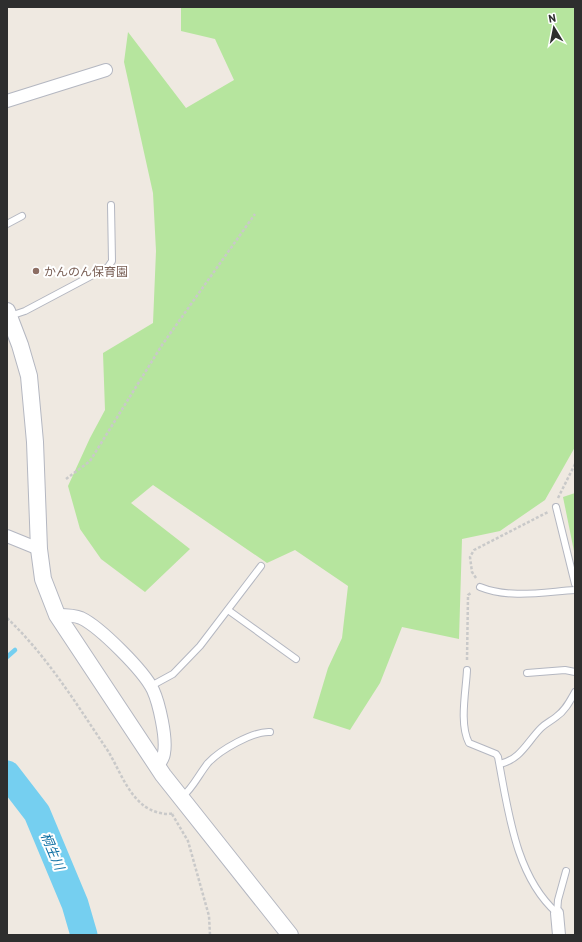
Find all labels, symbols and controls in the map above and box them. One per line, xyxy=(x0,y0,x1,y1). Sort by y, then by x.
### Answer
north arrow xyxy=(534,8,574,48)
text: N xyxy=(547,11,557,25)
place label: かんのん保育園 xyxy=(44,264,128,278)
marker: かんのん保育園 xyxy=(31,266,41,276)
water label: 桐生川 xyxy=(38,830,69,874)

